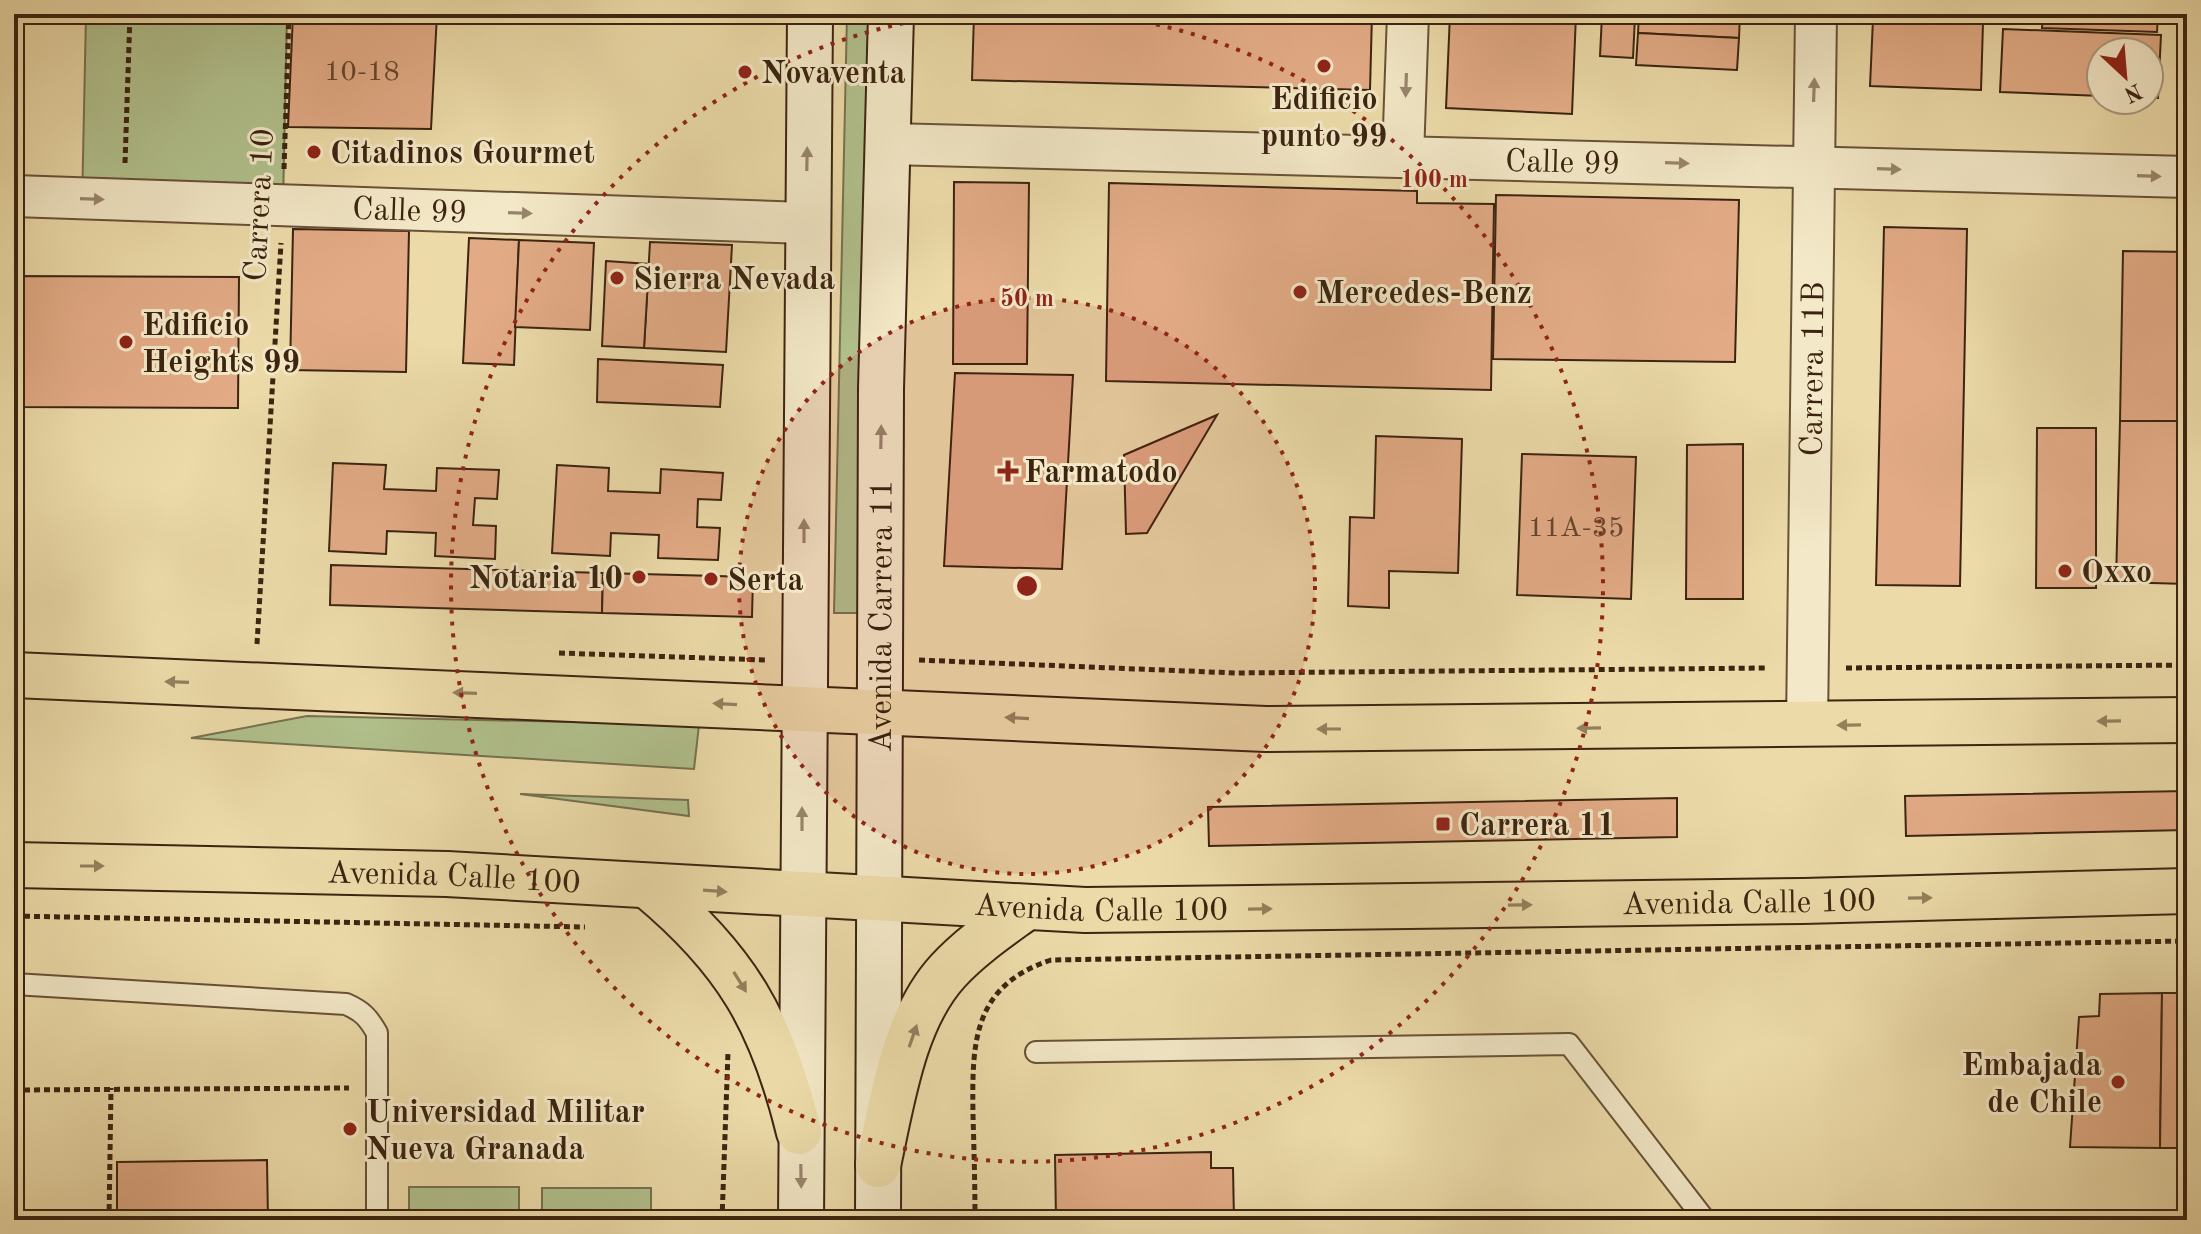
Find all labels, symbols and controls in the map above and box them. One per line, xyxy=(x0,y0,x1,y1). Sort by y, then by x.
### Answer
north arrow xyxy=(2085,36,2165,116)
marker: Edificio punto 99 xyxy=(1315,57,1333,75)
house number: 10-18 xyxy=(324,59,400,87)
place label: Novaventa xyxy=(761,59,906,91)
marker: Novaventa xyxy=(736,63,754,81)
one-way arrow xyxy=(1399,73,1412,98)
one-way arrow xyxy=(1807,77,1820,102)
text: N xyxy=(2120,79,2145,106)
place label: Edificio punto 99 xyxy=(1261,85,1387,154)
street label: Carrera 10 xyxy=(241,128,281,282)
place label: Citadinos Gourmet xyxy=(330,139,595,171)
marker: Citadinos Gourmet xyxy=(305,143,323,161)
one-way arrow xyxy=(801,146,813,171)
street label: Calle 99 xyxy=(1505,147,1621,182)
one-way arrow xyxy=(1665,157,1690,170)
one-way arrow xyxy=(1877,163,1902,175)
text: 100 m xyxy=(1400,169,1468,193)
one-way arrow xyxy=(2137,170,2162,183)
one-way arrow xyxy=(80,193,105,206)
street label: Calle 99 xyxy=(351,195,468,230)
one-way arrow xyxy=(508,207,533,220)
place label: Sierra Nevada xyxy=(633,265,835,297)
marker: Sierra Nevada xyxy=(608,269,626,287)
place label: Mercedes-Benz xyxy=(1316,279,1532,311)
street label: Carrera 11B xyxy=(1797,281,1832,457)
marker: Mercedes-Benz xyxy=(1291,283,1309,301)
text: 50 m xyxy=(1000,287,1054,312)
place label: Edificio Heights 99 xyxy=(142,311,300,380)
marker: Edificio Heights 99 xyxy=(117,333,135,351)
one-way arrow xyxy=(875,424,887,449)
place label: Farmatodo xyxy=(1024,458,1178,490)
marker: Farmatodo xyxy=(999,462,1017,480)
street label: Avenida Carrera 11 xyxy=(867,479,900,753)
house number: 11A-35 xyxy=(1528,515,1624,543)
one-way arrow xyxy=(798,518,810,543)
place label: Oxxo xyxy=(2081,558,2152,590)
marker: Oxxo xyxy=(2056,562,2074,580)
place label: Notaria 10 xyxy=(469,564,623,596)
place label: Serta xyxy=(727,566,804,598)
marker: Notaria 10 xyxy=(630,568,648,586)
marker: Serta xyxy=(702,570,720,588)
centre of rings xyxy=(1013,572,1041,600)
one-way arrow xyxy=(164,675,189,688)
one-way arrow xyxy=(452,686,477,699)
one-way arrow xyxy=(712,697,737,710)
one-way arrow xyxy=(1004,711,1029,724)
one-way arrow xyxy=(2096,715,2121,727)
one-way arrow xyxy=(1836,719,1861,731)
one-way arrow xyxy=(1576,722,1601,734)
one-way arrow xyxy=(1316,723,1341,735)
one-way arrow xyxy=(796,806,808,831)
place label: Carrera 11 xyxy=(1459,811,1615,843)
marker: Carrera 11 xyxy=(1434,815,1452,833)
street label: Avenida Calle 100 xyxy=(327,859,581,901)
one-way arrow xyxy=(80,860,105,872)
one-way arrow xyxy=(703,885,728,898)
street label: Avenida Calle 100 xyxy=(1622,886,1876,922)
street label: Avenida Calle 100 xyxy=(973,891,1228,929)
one-way arrow xyxy=(1908,892,1933,904)
one-way arrow xyxy=(1508,899,1533,911)
one-way arrow xyxy=(1248,903,1273,915)
one-way arrow xyxy=(732,972,747,993)
one-way arrow xyxy=(907,1024,919,1048)
place label: Embajada de Chile xyxy=(1961,1051,2102,1120)
marker: Embajada de Chile xyxy=(2109,1073,2127,1091)
place label: Universidad Militar Nueva Granada xyxy=(366,1098,645,1167)
marker: Universidad Militar Nueva Granada xyxy=(341,1120,359,1138)
one-way arrow xyxy=(795,1164,808,1189)

